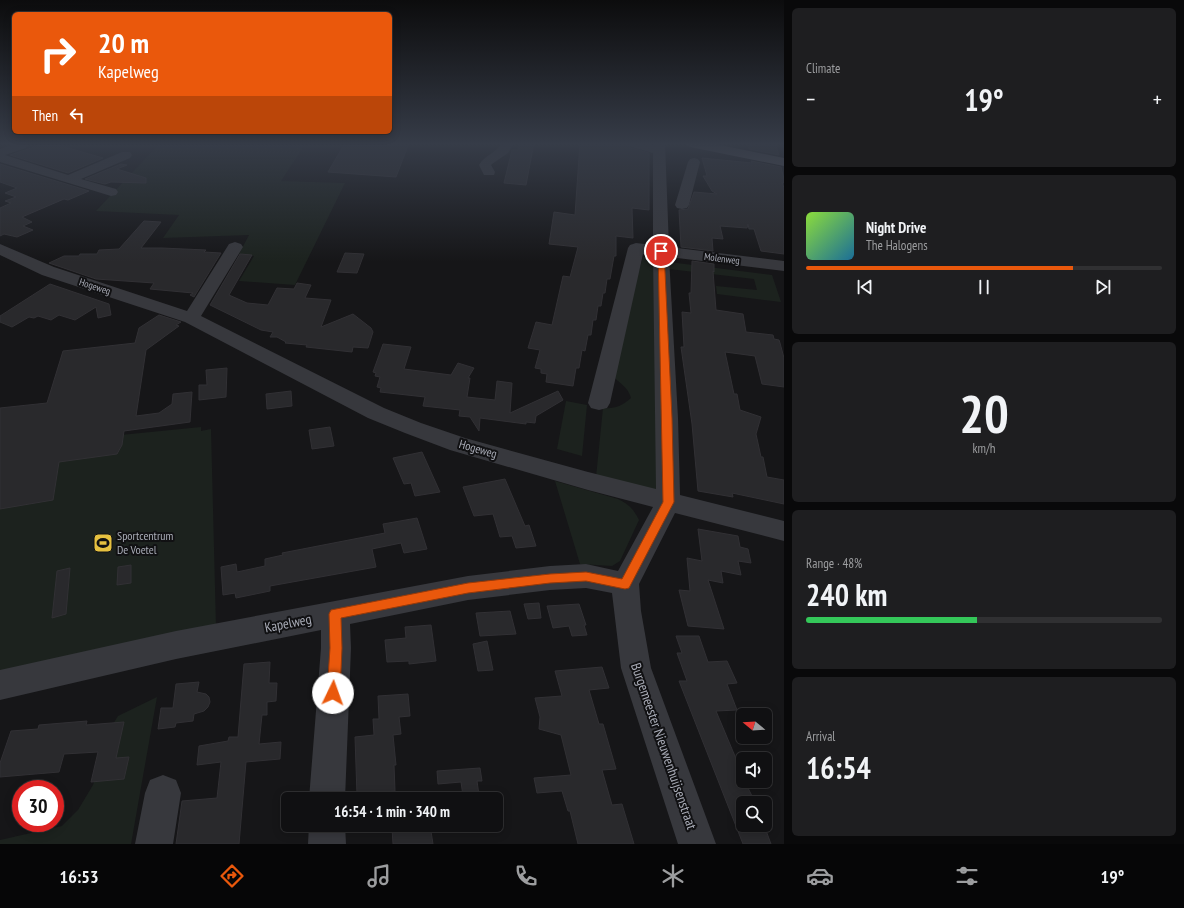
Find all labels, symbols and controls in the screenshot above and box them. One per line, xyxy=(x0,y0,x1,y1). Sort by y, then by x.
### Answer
text: 20 m xyxy=(98,24,149,61)
icon: right xyxy=(32,28,84,80)
text: Kapelweg xyxy=(98,60,159,83)
text: Climate xyxy=(806,60,840,77)
text: 19° xyxy=(964,80,1004,119)
text: − xyxy=(806,85,815,113)
text: + xyxy=(1153,85,1162,113)
icon: left xyxy=(66,104,88,126)
text: Then xyxy=(32,106,58,125)
text: Night Drive xyxy=(866,218,926,237)
pin xyxy=(644,234,678,268)
text: The Halogens xyxy=(866,237,928,254)
icon: arrive xyxy=(650,240,672,262)
street label: Molenweg xyxy=(703,250,740,267)
street label: Hogeweg xyxy=(78,275,112,298)
icon: previous xyxy=(854,276,876,298)
icon: pause xyxy=(973,276,995,298)
icon: next xyxy=(1092,276,1114,298)
text: 20 xyxy=(959,380,1009,447)
street label: Hogeweg xyxy=(457,436,499,461)
text: km/h xyxy=(972,440,996,457)
place label: Sportcentrum De Voetel xyxy=(117,528,173,557)
sports icon: Sportcentrum De Voetel xyxy=(92,532,114,554)
text: Range · 48% xyxy=(806,555,862,572)
text: 240 km xyxy=(806,575,887,614)
street label: Kapelweg xyxy=(263,610,313,636)
street label: Burgemeester Nieuwenhuijsenstraat xyxy=(627,660,701,832)
position arrow xyxy=(312,672,354,714)
north arrow xyxy=(736,708,772,744)
map controls xyxy=(736,708,772,832)
text: Arrival xyxy=(806,728,835,745)
text: 16:54 xyxy=(806,748,871,787)
button: sound xyxy=(736,752,772,788)
speed limit sign: 30 xyxy=(12,780,64,832)
button: search xyxy=(736,796,772,832)
text: 16:54 · 1 min · 340 m xyxy=(334,802,450,821)
icon: directions xyxy=(218,862,246,890)
icon: music xyxy=(365,862,393,890)
icon: phone xyxy=(512,862,540,890)
icon: climate xyxy=(659,862,687,890)
icon: car xyxy=(806,862,834,890)
icon: filters xyxy=(953,862,981,890)
text: 16:53 xyxy=(60,865,99,888)
text: 19° xyxy=(1101,865,1124,888)

